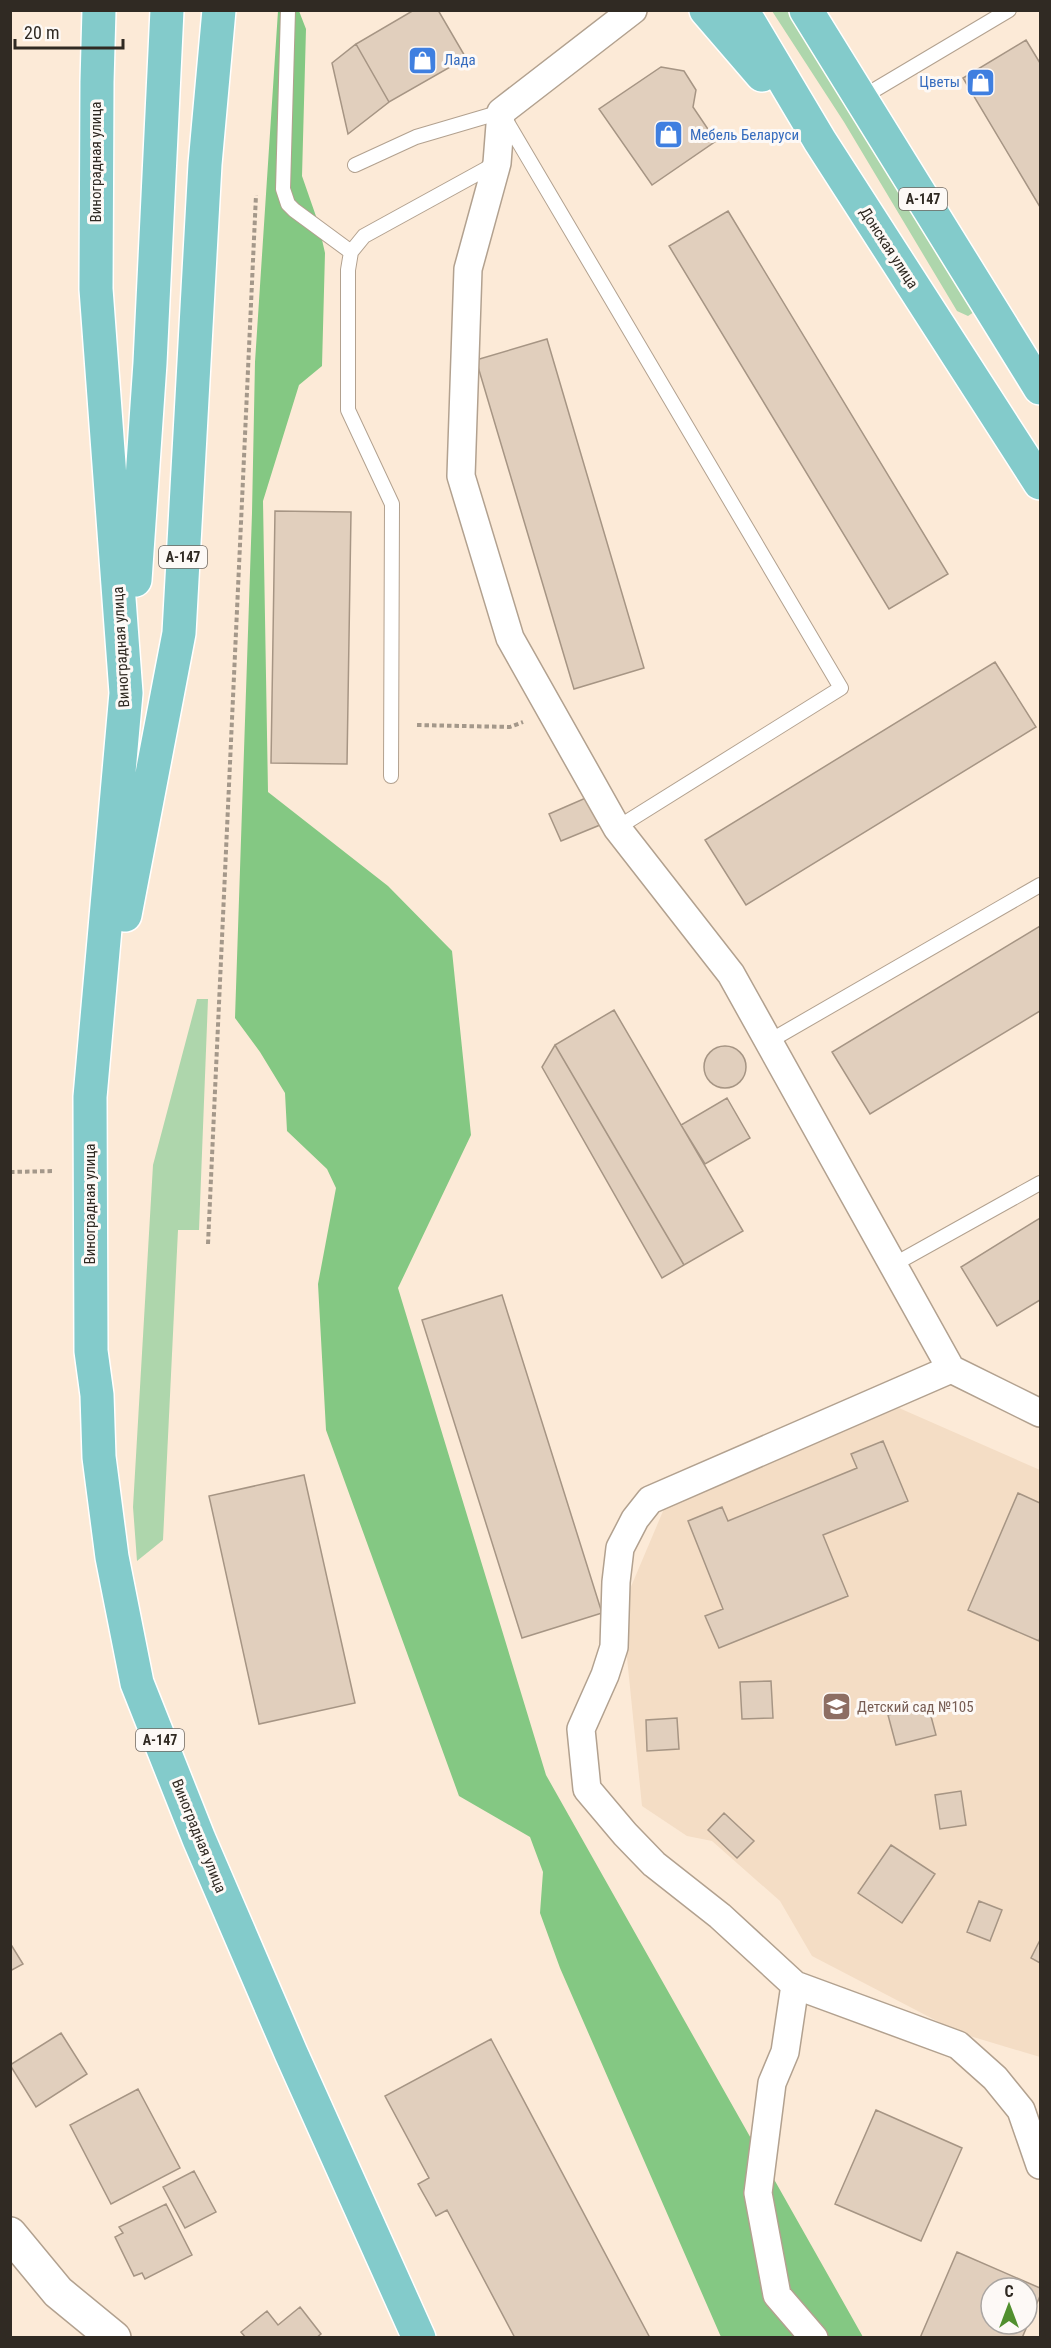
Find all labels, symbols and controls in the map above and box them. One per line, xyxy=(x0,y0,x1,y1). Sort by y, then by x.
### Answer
scale bar xyxy=(15,12,123,50)
text: 20 m xyxy=(24,22,59,43)
shop icon: Лада xyxy=(407,44,439,76)
place label: Лада xyxy=(444,51,476,69)
shop icon: Цветы xyxy=(965,66,997,98)
place label: Цветы xyxy=(919,73,960,91)
street label: Виноградная улица xyxy=(87,102,105,222)
shop icon: Мебель Беларуси xyxy=(653,119,685,151)
place label: Мебель Беларуси xyxy=(690,126,799,144)
road number: А-147 xyxy=(899,188,947,210)
street label: Донская улица xyxy=(856,204,922,292)
road number: А-147 xyxy=(159,546,207,568)
street label: Виноградная улица xyxy=(109,586,133,708)
street label: Виноградная улица xyxy=(81,1144,99,1264)
school or university icon: Детский сад №105 xyxy=(820,1691,852,1723)
place label: Детский сад №105 xyxy=(857,1698,974,1716)
road number: А-147 xyxy=(136,1729,184,1751)
street label: Виноградная улица xyxy=(168,1777,230,1895)
north arrow xyxy=(979,2276,1039,2336)
text: С xyxy=(1004,2282,1014,2301)

